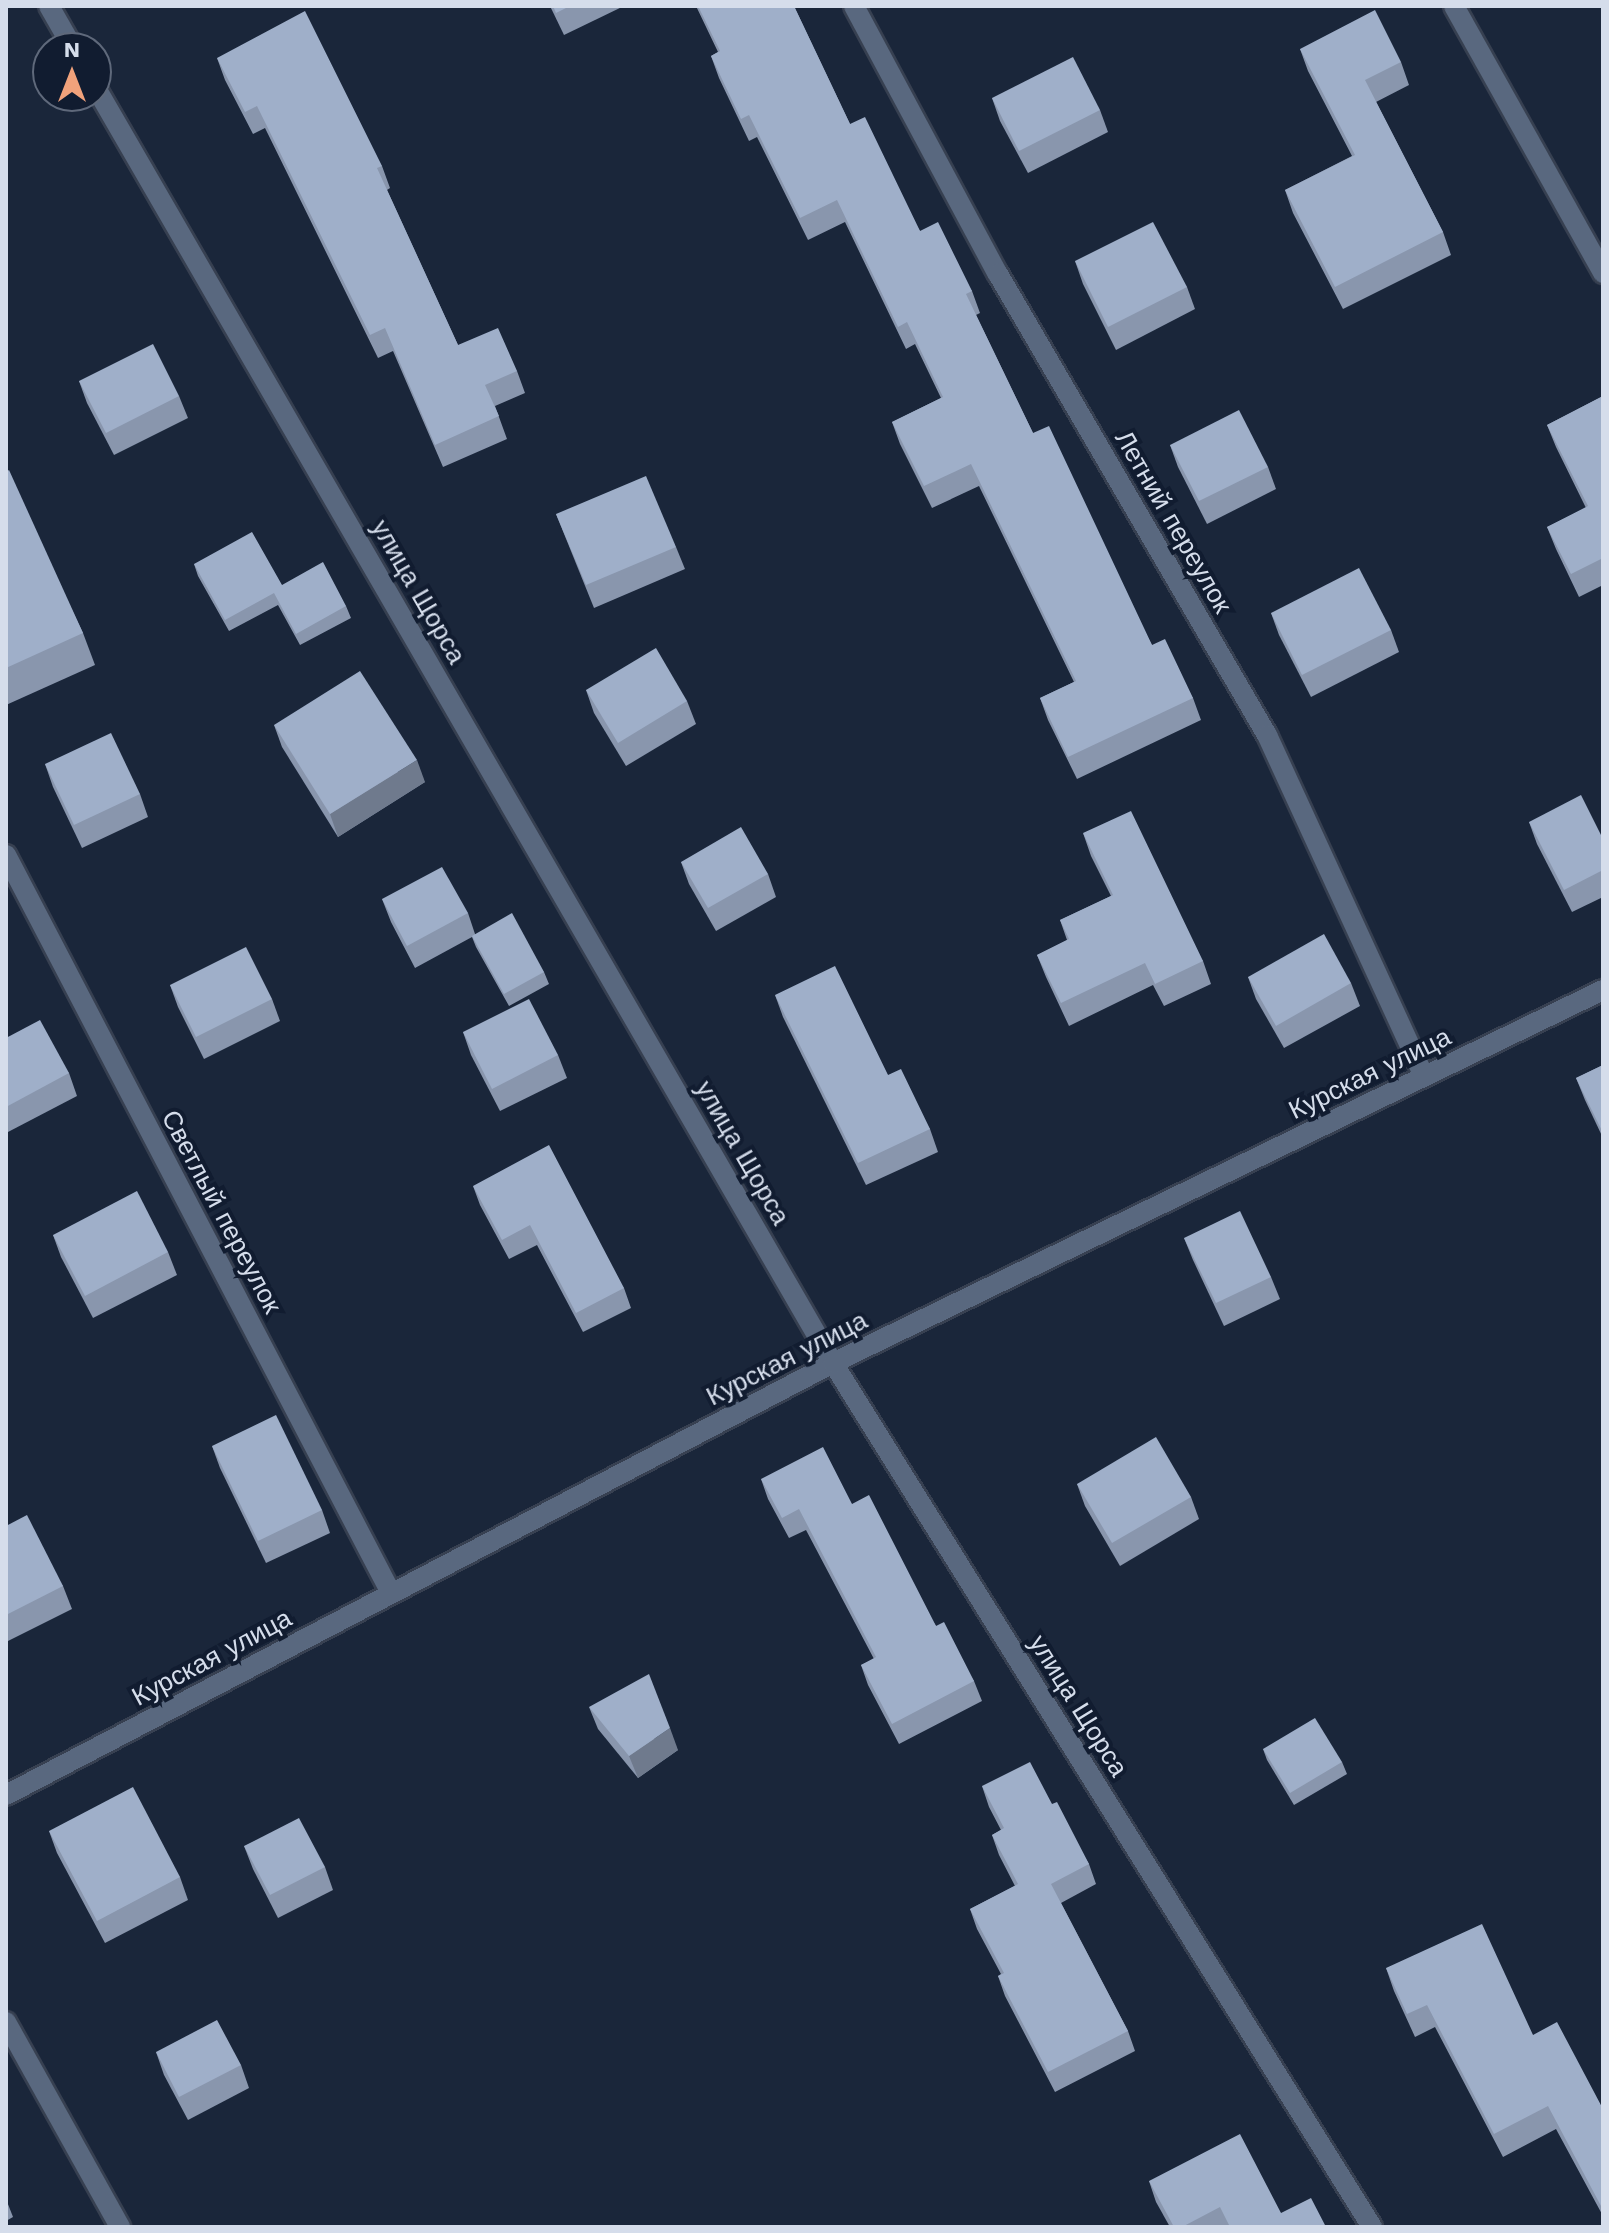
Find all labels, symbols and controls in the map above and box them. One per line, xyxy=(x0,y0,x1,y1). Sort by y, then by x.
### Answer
north arrow xyxy=(32,32,112,112)
text: N xyxy=(64,37,80,62)
street label: Летний переулок xyxy=(1108,425,1238,619)
street label: улица Щорса xyxy=(364,514,472,670)
street label: Курская улица xyxy=(1284,1021,1456,1127)
street label: улица Щорса xyxy=(688,1075,796,1231)
street label: Светлый переулок xyxy=(154,1105,288,1319)
street label: Курская улица xyxy=(701,1305,873,1413)
street label: Курская улица xyxy=(127,1603,297,1713)
street label: улица Щорса xyxy=(1022,1629,1134,1783)

